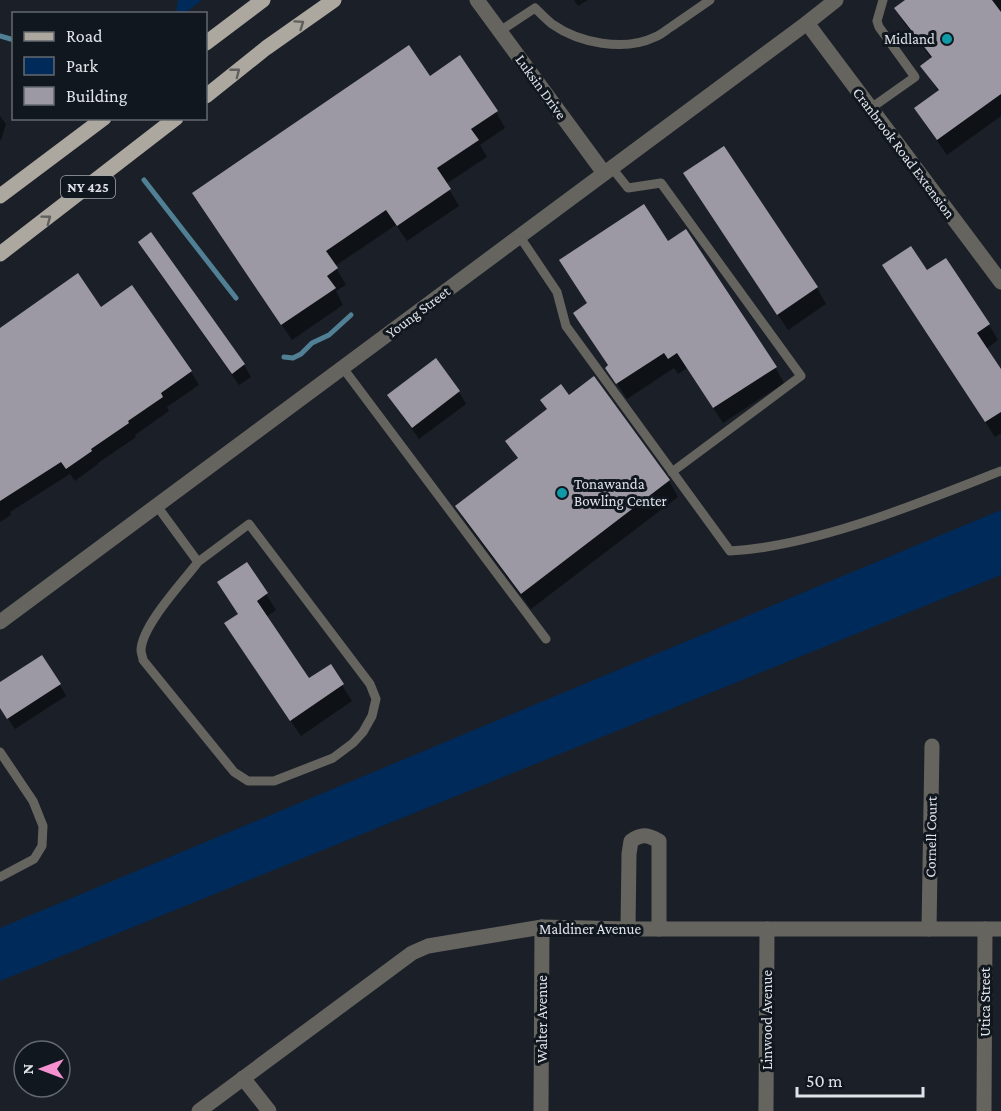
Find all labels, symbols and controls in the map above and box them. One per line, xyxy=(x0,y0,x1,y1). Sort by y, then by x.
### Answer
legend xyxy=(12,12,207,120)
one-way arrow xyxy=(294,20,305,31)
text: Road xyxy=(66,26,103,46)
place label: Midland xyxy=(884,31,935,47)
marker: Midland xyxy=(940,32,954,46)
street label: Luksin Drive xyxy=(512,52,570,123)
text: Park xyxy=(66,56,98,76)
one-way arrow xyxy=(229,68,240,79)
street label: Cranbrook Road Extension xyxy=(850,85,958,221)
text: Building xyxy=(66,86,128,106)
road number: NY 425 xyxy=(61,176,115,198)
one-way arrow xyxy=(40,215,51,226)
street label: Young Street xyxy=(383,282,454,342)
place label: Tonawanda Bowling Center xyxy=(574,476,668,510)
marker: Tonawanda Bowling Center xyxy=(555,486,569,500)
street label: Cornell Court xyxy=(922,795,940,878)
street label: Maldiner Avenue xyxy=(539,921,641,937)
street label: Utica Street xyxy=(977,966,993,1037)
street label: Linwood Avenue xyxy=(759,970,775,1070)
street label: Walter Avenue xyxy=(534,975,550,1063)
north arrow xyxy=(12,1039,72,1099)
scale bar xyxy=(797,1060,923,1098)
text: N xyxy=(19,1063,36,1074)
text: 50 m xyxy=(806,1071,843,1091)

